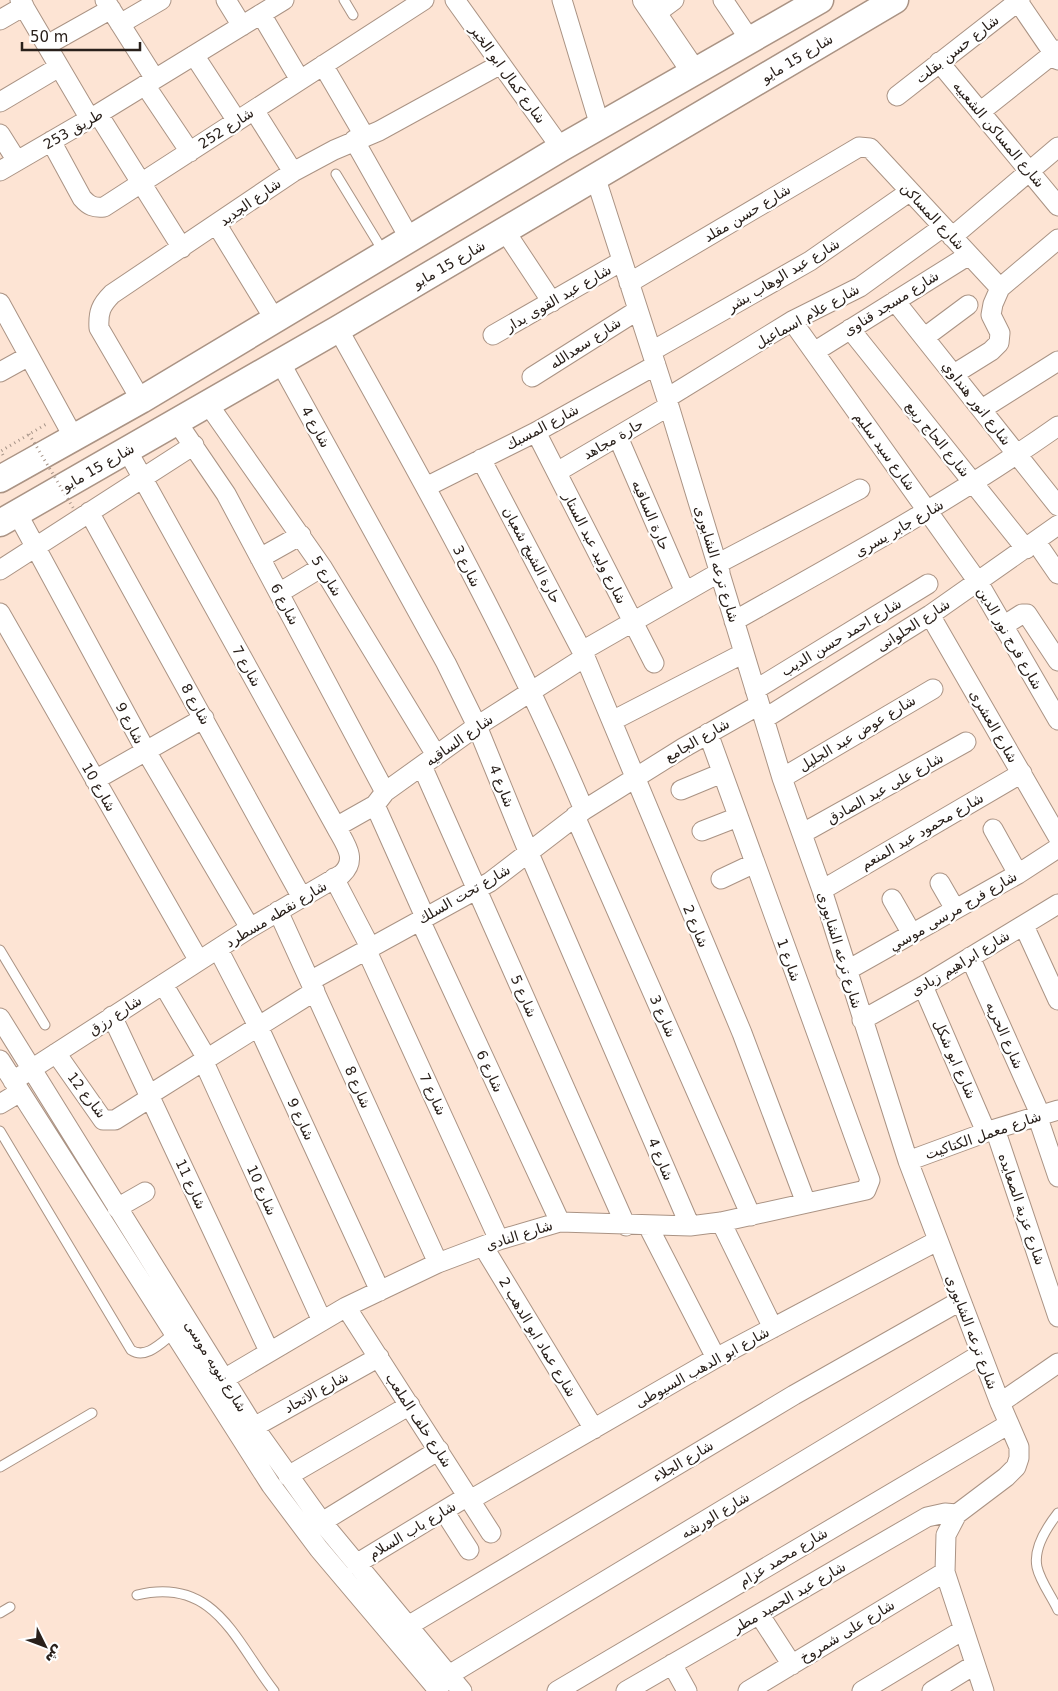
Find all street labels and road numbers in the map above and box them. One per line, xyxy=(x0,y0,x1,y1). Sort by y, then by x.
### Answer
street label: شارع حسن بقلت xyxy=(912,12,1002,87)
street label: شارع كمال ابو الخير xyxy=(466,21,549,127)
street label: شارع 15 مايو xyxy=(757,30,836,87)
street label: شارع المساكن الشعبيه xyxy=(949,78,1048,191)
street label: شارع 252 xyxy=(196,104,257,153)
street label: طريق 253 xyxy=(41,106,106,153)
street label: شارع الجديد xyxy=(216,175,284,230)
street label: شارع المساكن xyxy=(897,179,968,254)
street label: شارع حسن مقلد xyxy=(701,181,794,246)
street label: شارع عبد الوهاب بشر xyxy=(723,235,843,316)
street label: شارع 15 مايو xyxy=(409,237,488,292)
street label: شارع عبد القوى بدار xyxy=(501,261,614,336)
street label: شارع مسجد قناوى xyxy=(840,267,942,340)
street label: شارع علام اسماعيل xyxy=(752,281,862,352)
street label: شارع سعدالله xyxy=(546,314,624,373)
street label: شارع انور هنداوي xyxy=(938,358,1015,449)
street label: شارع الحاج ربيع xyxy=(902,398,973,481)
street label: شارع المسبك xyxy=(503,401,582,454)
street label: شارع 4 xyxy=(297,404,334,451)
street label: شارع سيد سليم xyxy=(850,409,919,494)
street label: حارة مجاهد xyxy=(580,415,647,464)
street label: شارع 15 مايو xyxy=(58,440,137,495)
street label: حارة الساقيه xyxy=(628,477,673,553)
street label: شارع وليد عبد الستار xyxy=(559,489,630,607)
street label: شارع جابر يسرى xyxy=(852,496,947,561)
street label: حارة الشيخ شعبان xyxy=(499,504,564,606)
street label: شارع ترعه الشابورى xyxy=(691,504,742,625)
street label: شارع 3 xyxy=(449,543,484,590)
street label: شارع 5 xyxy=(308,553,346,600)
street label: شارع 6 xyxy=(267,581,303,628)
street label: شارع فرج نور الدين xyxy=(973,584,1046,693)
street label: شارع احمد حسن الديب xyxy=(778,595,905,680)
street label: شارع الحلوانى xyxy=(873,595,953,655)
street label: شارع 7 xyxy=(228,643,265,690)
street label: شارع 8 xyxy=(177,681,214,728)
street label: شارع العشرى xyxy=(966,687,1021,766)
street label: شارع عوض عبد الجليل xyxy=(796,692,919,775)
street label: شارع 9 xyxy=(112,700,148,747)
street label: شارع الساقيه xyxy=(422,711,496,770)
street label: شارع الجامع xyxy=(662,715,733,766)
street label: شارع على عبد الصادق xyxy=(824,749,947,828)
street label: شارع 10 xyxy=(78,760,119,815)
street label: شارع 4 xyxy=(485,762,518,810)
street label: شارع محمود عبد المنعم xyxy=(858,789,987,874)
street label: شارع تحت السلك xyxy=(415,861,513,928)
street label: شارع فرج مرسى موسي xyxy=(886,868,1020,955)
street label: شارع نقطه مسطرد xyxy=(222,877,330,951)
street label: شارع ترعه الشابورى xyxy=(814,890,865,1011)
street label: شارع 2 xyxy=(679,902,712,950)
street label: شارع ابراهيم زبادى xyxy=(908,927,1013,1000)
street label: شارع 1 xyxy=(773,936,804,984)
street label: شارع 5 xyxy=(507,972,540,1020)
street label: شارع رزق xyxy=(86,992,145,1039)
street label: شارع 3 xyxy=(646,992,679,1040)
street label: شارع الحريه xyxy=(982,999,1027,1071)
street label: شارع ابو شكل xyxy=(929,1017,980,1102)
street label: شارع 6 xyxy=(472,1047,507,1095)
street label: شارع 8 xyxy=(341,1063,374,1111)
street label: شارع 12 xyxy=(63,1069,110,1122)
street label: شارع 7 xyxy=(415,1070,450,1118)
street label: شارع 9 xyxy=(283,1095,318,1143)
street label: شارع معمل الكتاكيت xyxy=(923,1108,1044,1163)
street label: شارع 4 xyxy=(644,1135,677,1183)
street label: شارع عزبة الصعايده xyxy=(994,1151,1049,1267)
street label: شارع 11 xyxy=(172,1156,210,1212)
street label: شارع 10 xyxy=(243,1162,280,1218)
street label: شارع النادى xyxy=(484,1217,555,1254)
street label: شارع ترعه الشابورى xyxy=(942,1273,1001,1392)
street label: شارع عماد ابو الدهب 2 xyxy=(495,1274,580,1400)
street label: شارع نبويه موسى xyxy=(181,1317,251,1415)
street label: شارع ابو الدهب السيوطى xyxy=(632,1323,772,1411)
street label: شارع الاتحاد xyxy=(281,1368,351,1417)
street label: شارع خلف الملعب xyxy=(382,1370,455,1471)
street label: شارع الجلاء xyxy=(650,1437,717,1486)
street label: شارع الورشه xyxy=(678,1488,753,1543)
street label: شارع باب السلام xyxy=(365,1498,459,1563)
street label: شارع محمد عزام xyxy=(736,1524,831,1591)
street label: شارع عبد الحميد مطر xyxy=(729,1558,849,1637)
street label: شارع على شمروخ xyxy=(797,1596,898,1667)

